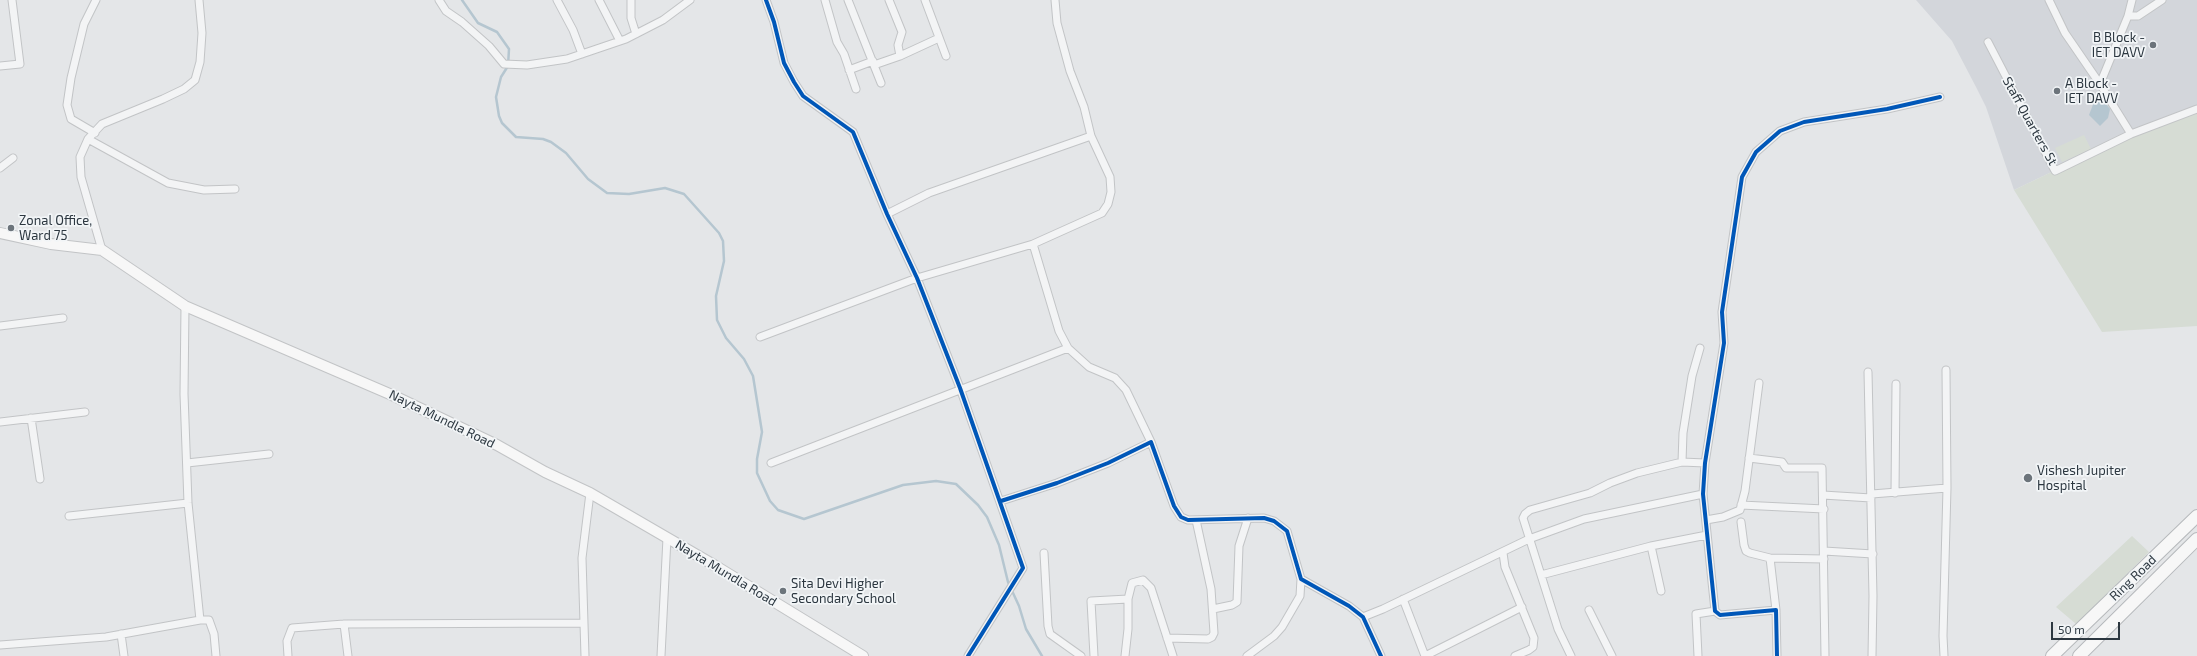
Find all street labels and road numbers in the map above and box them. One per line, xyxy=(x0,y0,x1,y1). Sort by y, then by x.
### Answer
street label: Staff Quarters St xyxy=(1999,74,2061,168)
street label: Nayta Mundla Road xyxy=(387,387,497,451)
street label: Nayta Mundla Road xyxy=(672,536,780,610)
street label: Ring Road xyxy=(2106,552,2160,604)

